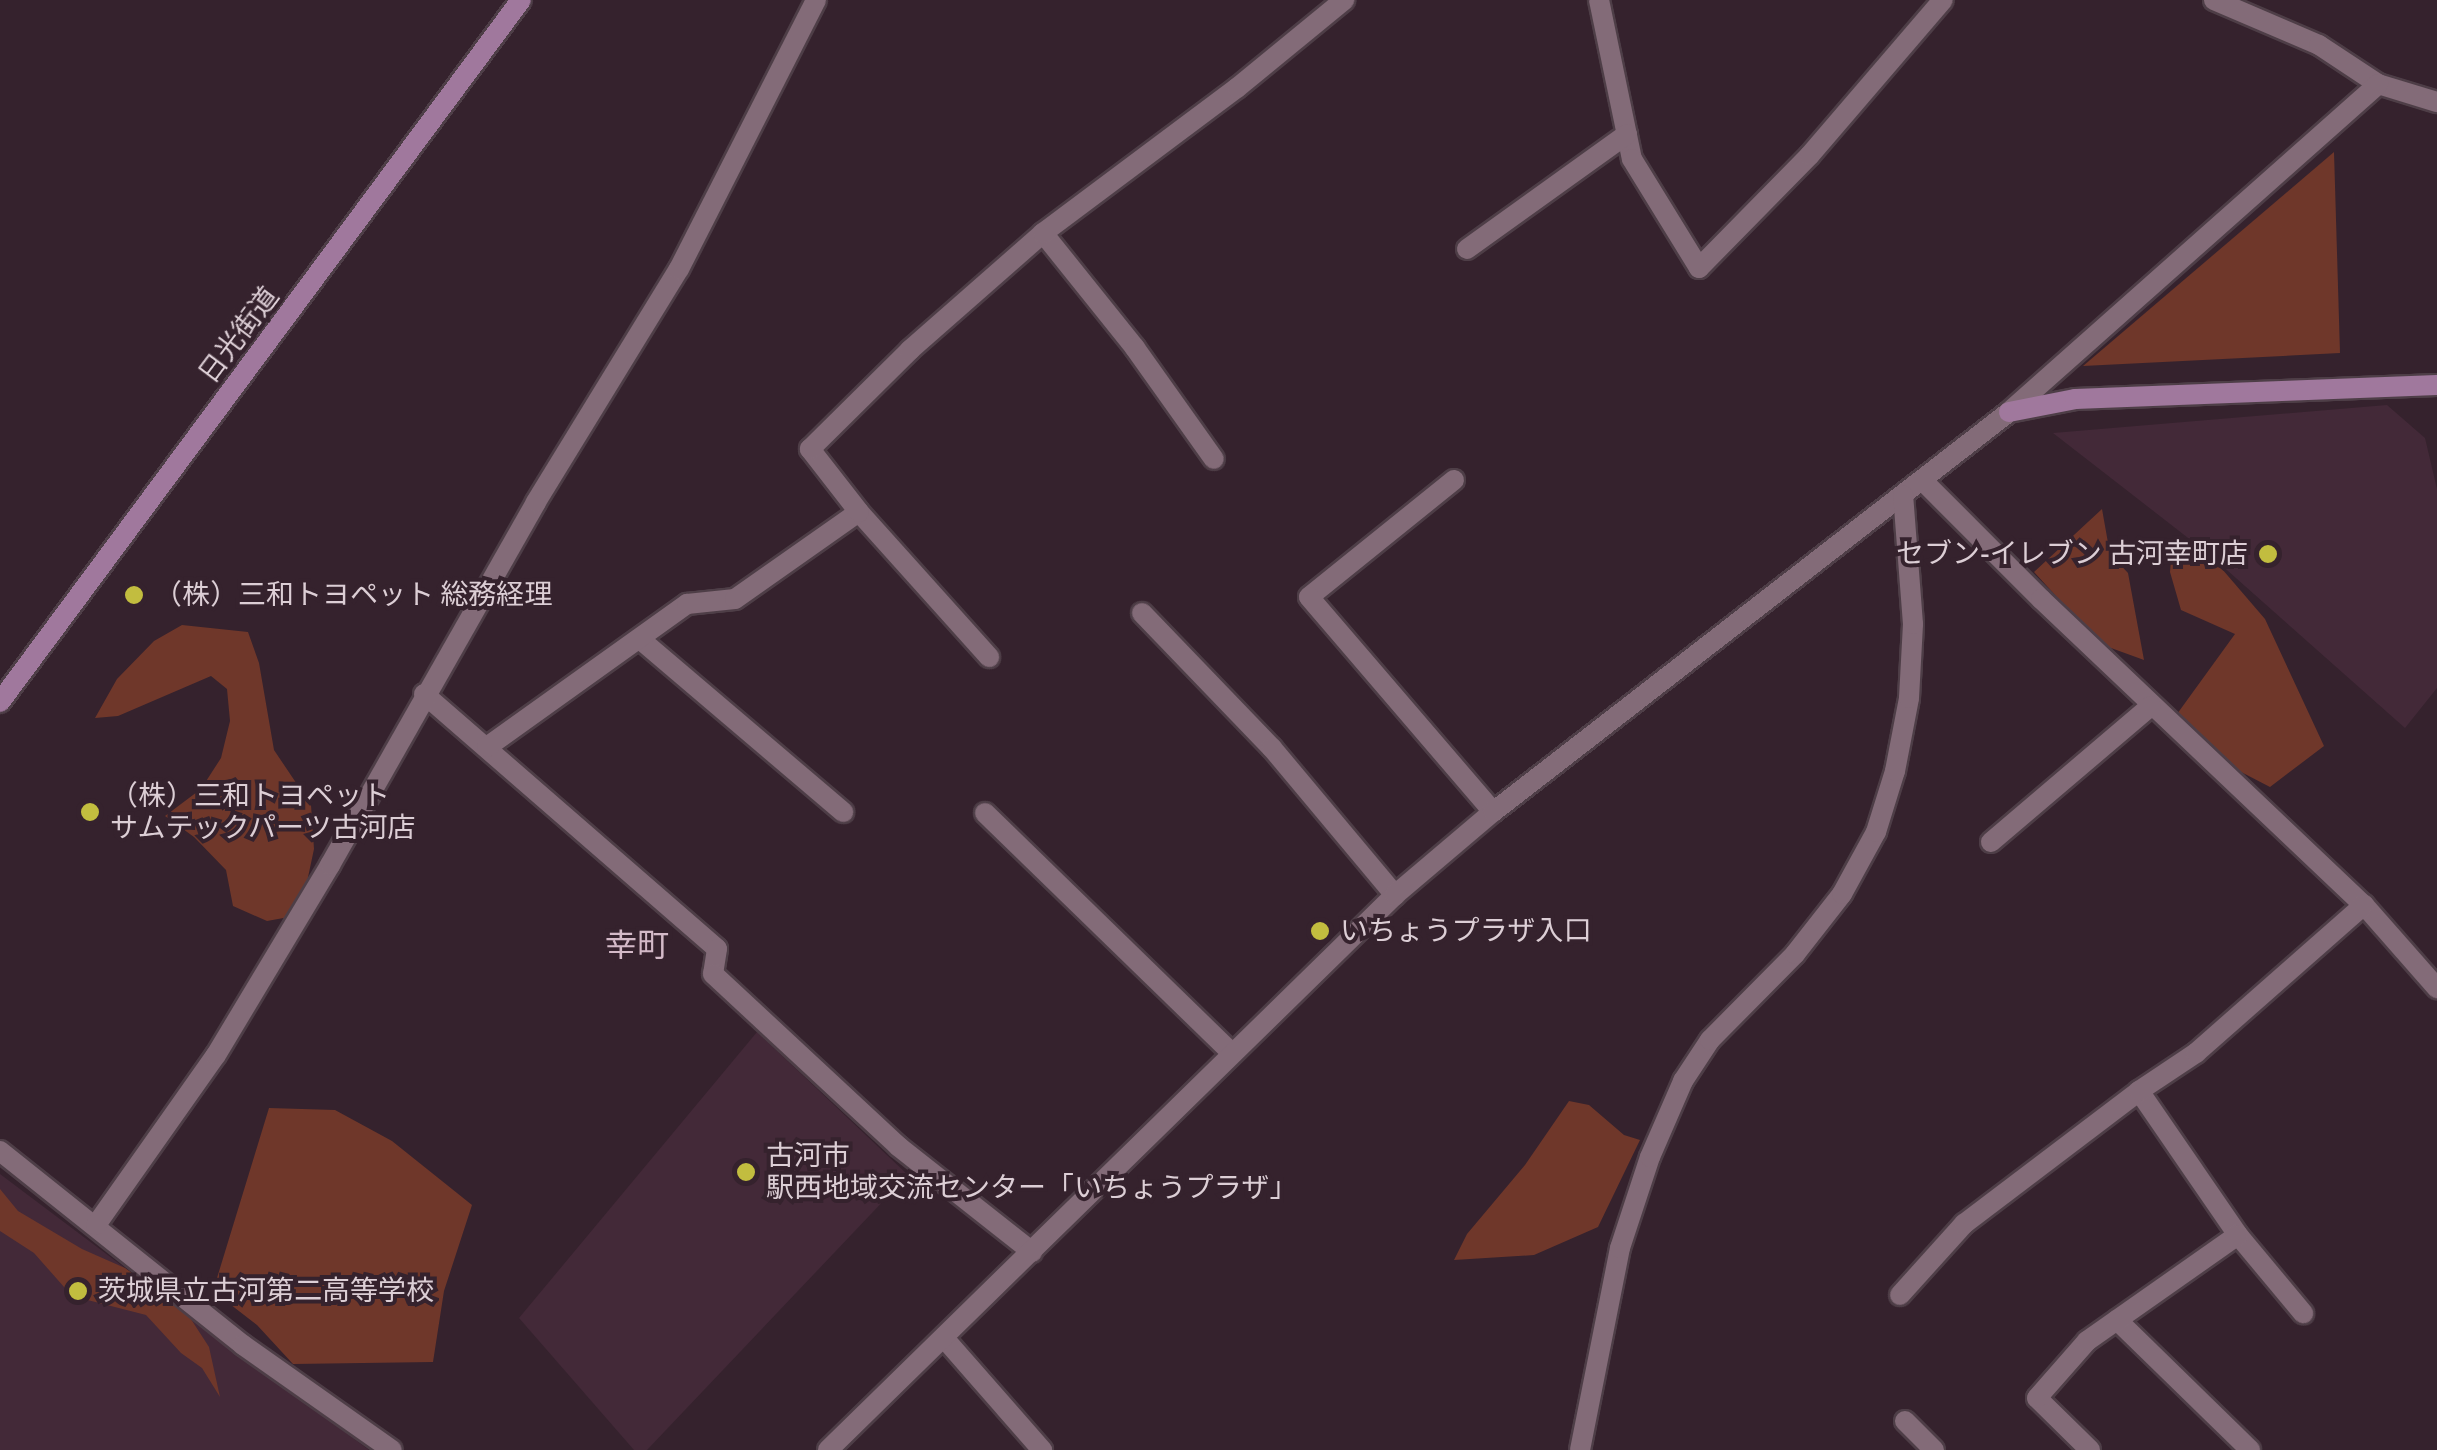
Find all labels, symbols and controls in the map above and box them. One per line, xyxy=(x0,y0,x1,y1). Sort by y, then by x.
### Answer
street label: 日光街道 xyxy=(192,280,286,390)
place label: セブン-イレブン 古河幸町店 xyxy=(1896,537,2248,571)
marker: セブン-イレブン 古河幸町店 xyxy=(2257,543,2279,565)
place label: （株）三和トヨペット 総務経理 xyxy=(154,578,552,612)
marker: （株）三和トヨペット 総務経理 xyxy=(123,584,145,606)
place label: （株）三和トヨペット サムテックパーツ古河店 xyxy=(110,779,418,845)
marker: （株）三和トヨペット サムテックパーツ古河店 xyxy=(79,801,101,823)
place label: いちょうプラザ入口 xyxy=(1340,914,1592,948)
marker: いちょうプラザ入口 xyxy=(1309,920,1331,942)
district label: 幸町 xyxy=(605,927,669,965)
place label: 古河市 駅西地域交流センター「いちょうプラザ」 xyxy=(766,1139,1298,1205)
marker: 古河市 駅西地域交流センター「いちょうプラザ」 xyxy=(735,1161,757,1183)
place label: 茨城県立古河第二高等学校 xyxy=(98,1274,434,1308)
marker: 茨城県立古河第二高等学校 xyxy=(67,1280,89,1302)

